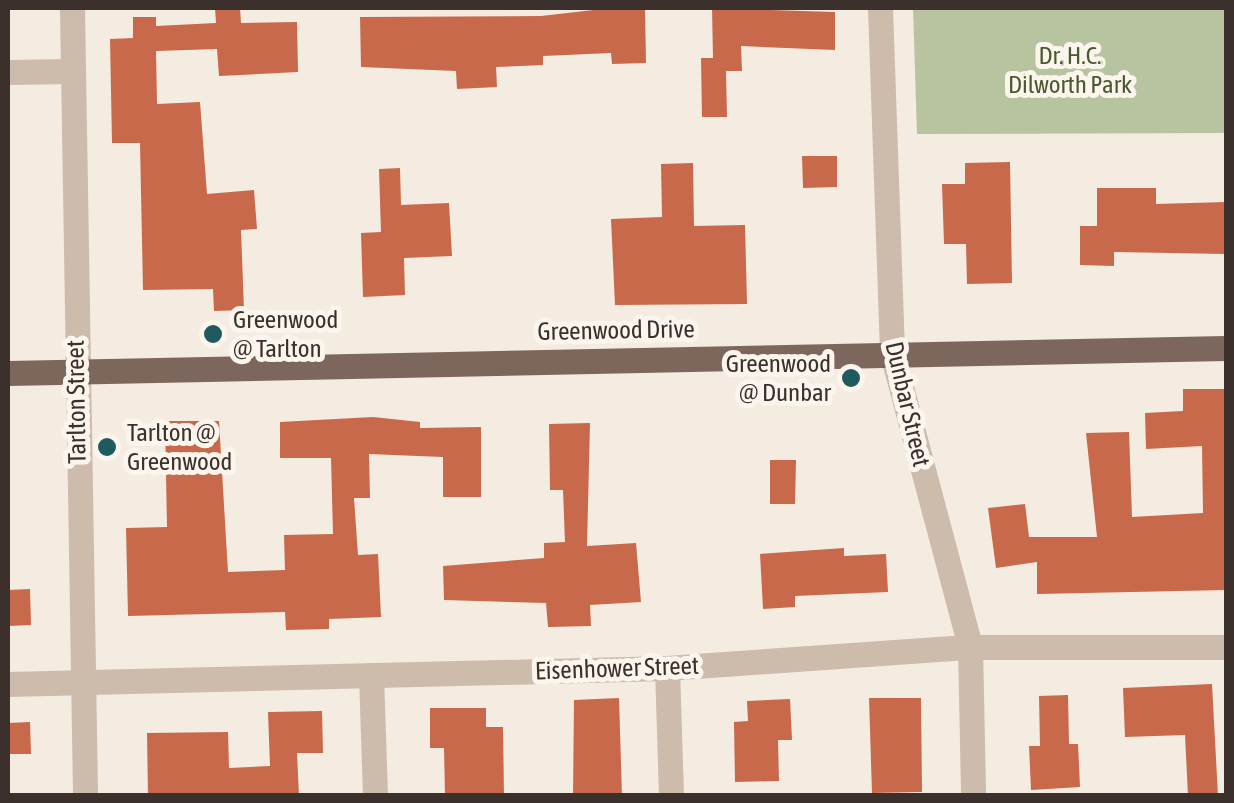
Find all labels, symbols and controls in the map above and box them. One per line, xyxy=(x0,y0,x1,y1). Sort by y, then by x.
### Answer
park label: Dr. H.C. Dilworth Park xyxy=(1008,41,1132,100)
place label: Greenwood @ Tarlton xyxy=(233,305,338,364)
street label: Greenwood Drive xyxy=(537,314,695,346)
marker: Greenwood @ Tarlton xyxy=(202,323,224,345)
street label: Dunbar Street xyxy=(879,339,937,469)
street label: Tarlton Street xyxy=(60,340,92,464)
place label: Greenwood @ Dunbar xyxy=(726,349,831,408)
marker: Greenwood @ Dunbar xyxy=(840,367,862,389)
place label: Tarlton @ Greenwood xyxy=(127,418,232,477)
marker: Tarlton @ Greenwood xyxy=(96,436,118,458)
street label: Eisenhower Street xyxy=(535,650,699,686)

